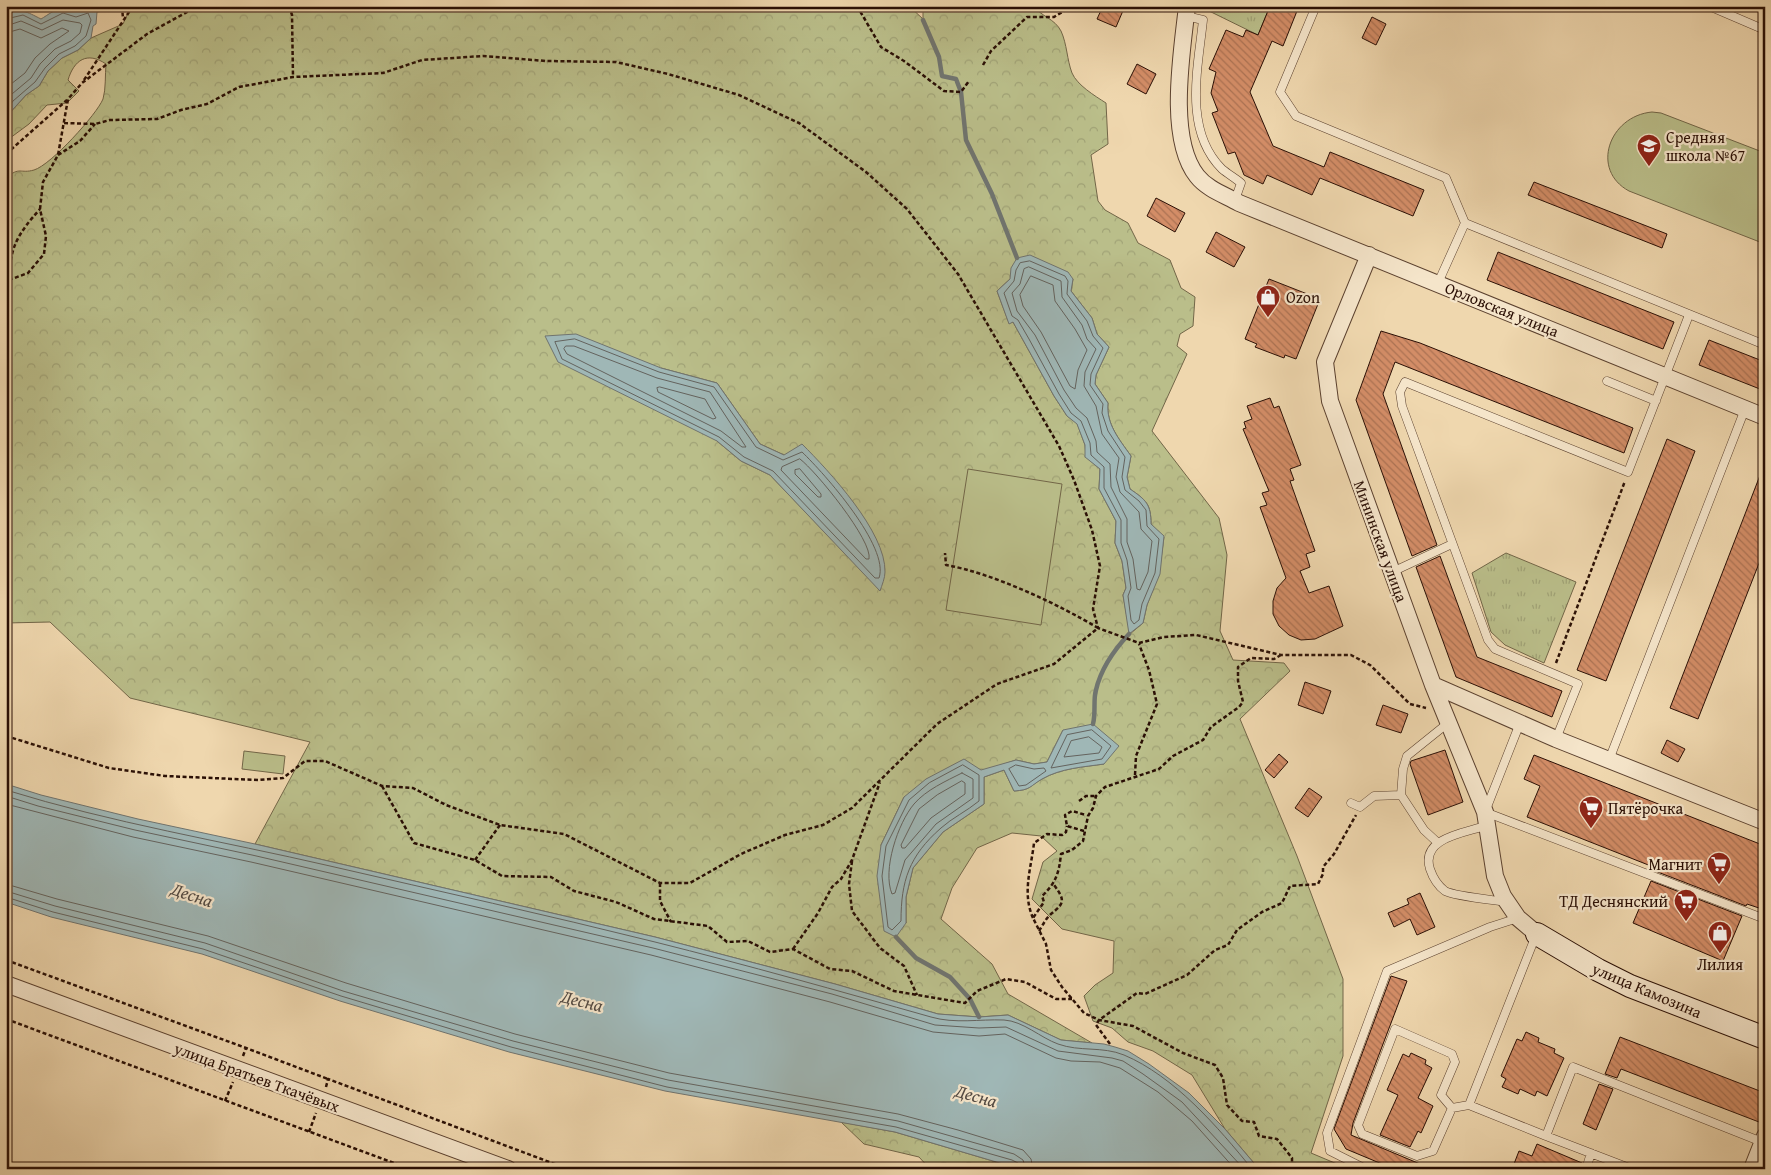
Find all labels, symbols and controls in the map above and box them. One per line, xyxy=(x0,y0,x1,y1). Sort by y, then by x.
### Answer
place label: Средняя школа №67 xyxy=(1666,125,1745,167)
school or university icon: Средняя школа №67 xyxy=(1636,133,1662,167)
street label: Орловская улица xyxy=(1441,275,1563,343)
shop icon: Ozon xyxy=(1255,284,1281,318)
place label: Ozon xyxy=(1286,285,1320,309)
street label: Мининская улица xyxy=(1348,477,1414,606)
supermarket icon: Пятёрочка xyxy=(1578,795,1604,829)
place label: Пятёрочка xyxy=(1608,796,1683,820)
supermarket icon: Магнит xyxy=(1706,851,1732,885)
place label: Магнит xyxy=(1649,852,1702,876)
water label: Десна xyxy=(167,875,217,914)
supermarket icon: ТД Деснянский xyxy=(1673,888,1699,922)
place label: ТД Деснянский xyxy=(1559,889,1668,913)
shop icon: Лилия xyxy=(1707,920,1733,954)
place label: Лилия xyxy=(1697,952,1743,976)
street label: улица Камозина xyxy=(1587,956,1706,1024)
water label: Десна xyxy=(557,982,607,1019)
street label: улица Братьев Ткачёвых xyxy=(170,1036,344,1118)
water label: Десна xyxy=(951,1076,1001,1115)

